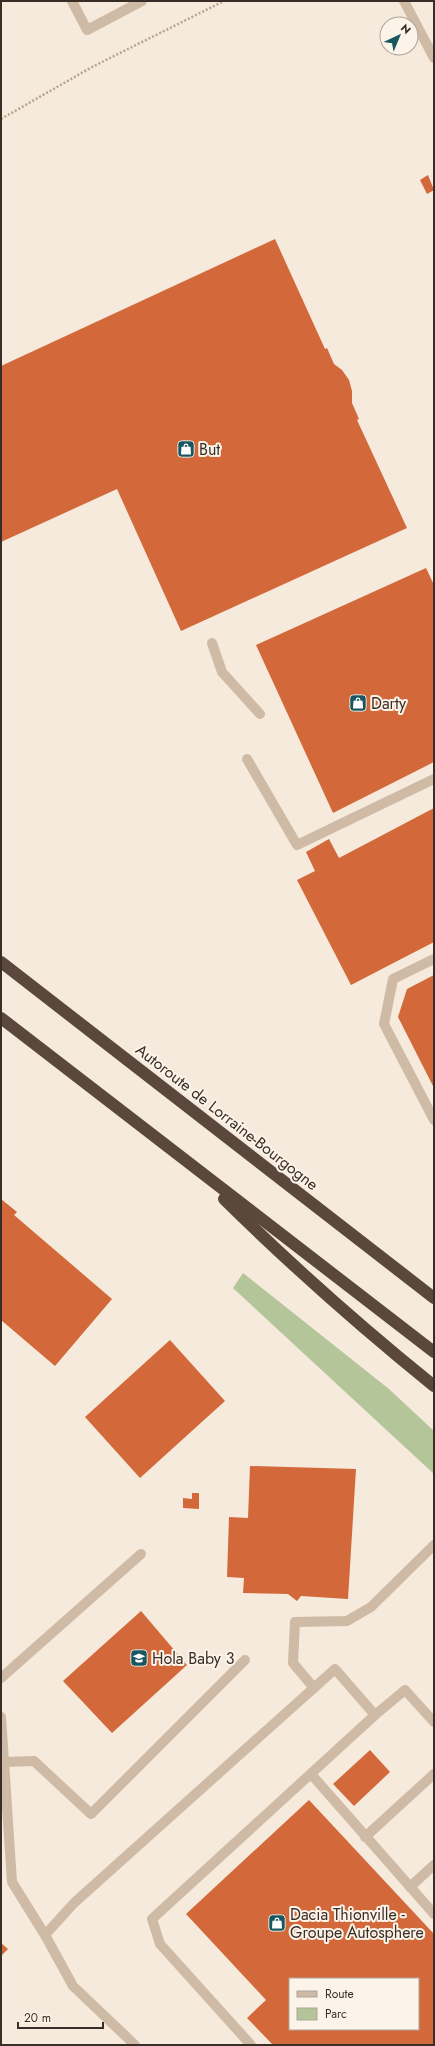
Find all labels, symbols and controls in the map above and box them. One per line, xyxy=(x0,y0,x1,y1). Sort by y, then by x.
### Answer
north arrow xyxy=(379,16,419,56)
text: N xyxy=(397,20,415,38)
place label: But xyxy=(199,438,220,461)
shop icon: But xyxy=(176,439,196,459)
place label: Darty xyxy=(371,692,407,715)
shop icon: Darty xyxy=(348,693,368,713)
street label: Autoroute de Lorraine-Bourgogne xyxy=(131,1038,323,1196)
place label: Hola Baby 3 xyxy=(152,1647,235,1670)
school or university icon: Hola Baby 3 xyxy=(129,1648,149,1668)
place label: Dacia Thionville - Groupe Autosphere xyxy=(290,1903,424,1944)
shop icon: Dacia Thionville - Groupe Autosphere xyxy=(267,1913,287,1933)
legend xyxy=(289,1978,419,2030)
text: Route xyxy=(325,1985,354,2003)
scale bar xyxy=(18,2004,103,2030)
text: Parc xyxy=(325,2005,347,2023)
text: 20 m xyxy=(24,2009,51,2027)

